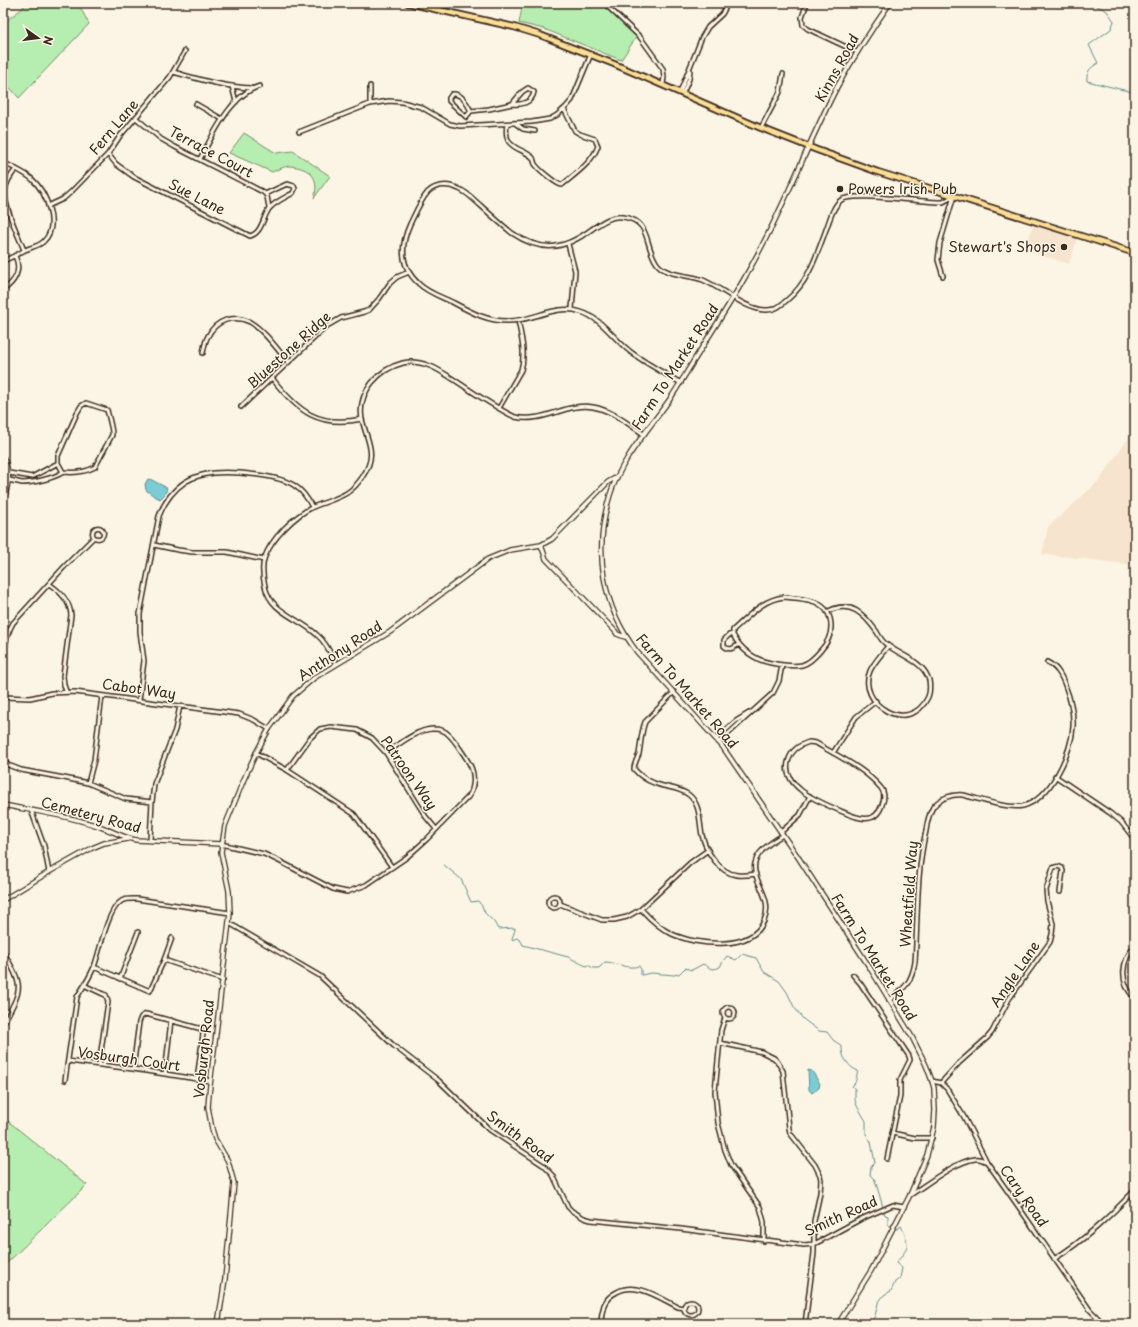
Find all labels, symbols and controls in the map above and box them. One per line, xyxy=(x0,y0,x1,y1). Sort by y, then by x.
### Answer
north arrow xyxy=(18,18,58,58)
street label: Kinns Road xyxy=(809,30,864,106)
text: N xyxy=(39,34,57,47)
street label: Fern Lane xyxy=(84,94,143,159)
street label: Terrace Court xyxy=(165,121,257,183)
street label: Sue Lane xyxy=(165,173,229,220)
place label: Powers Irish Pub xyxy=(848,178,957,199)
marker: Powers Irish Pub xyxy=(835,184,845,194)
place label: Stewart's Shops xyxy=(948,236,1056,257)
marker: Stewart's Shops xyxy=(1059,242,1069,252)
street label: Farm To Market Road xyxy=(626,300,723,434)
street label: Bluestone Ridge xyxy=(242,306,335,393)
street label: Anthony Road xyxy=(293,615,386,686)
street label: Farm To Market Road xyxy=(631,628,743,753)
street label: Cabot Way xyxy=(101,673,177,704)
street label: Patroon Way xyxy=(376,731,443,814)
street label: Cemetery Road xyxy=(39,791,144,838)
street label: Wheatfield Way xyxy=(894,840,923,948)
street label: Farm To Market Road xyxy=(827,889,922,1024)
street label: Angle Lane xyxy=(985,936,1045,1011)
street label: Vosburgh Road xyxy=(188,998,219,1099)
street label: Vosburgh Court xyxy=(76,1041,182,1076)
street label: Smith Road xyxy=(483,1105,558,1168)
street label: Cary Road xyxy=(995,1160,1054,1231)
street label: Smith Road xyxy=(801,1190,881,1241)

